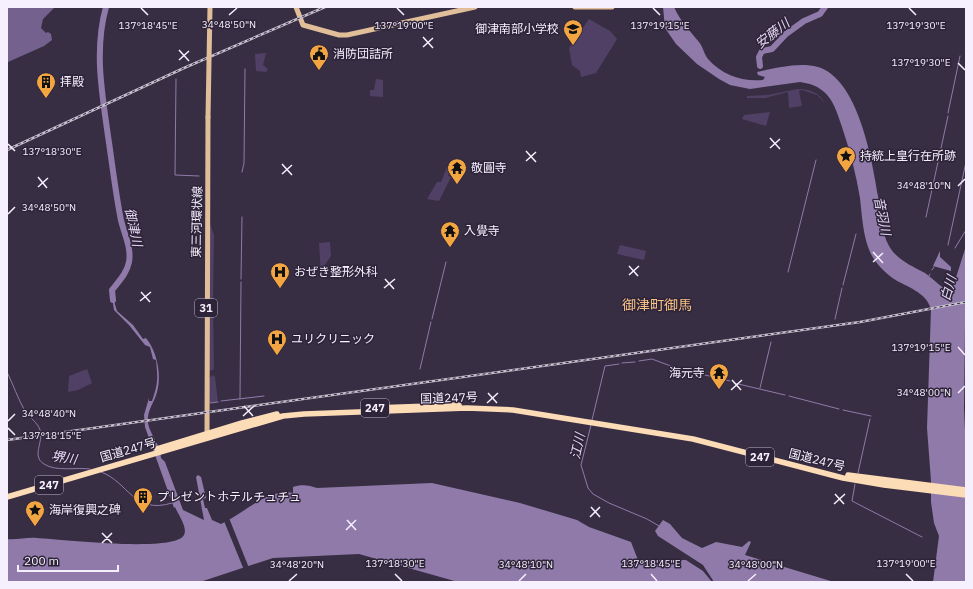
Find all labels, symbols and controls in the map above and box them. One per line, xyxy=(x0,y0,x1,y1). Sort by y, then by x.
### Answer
water label: 安藤川 xyxy=(752,13,794,52)
text: 34°48'50"N xyxy=(202,18,256,31)
school or university icon: 御津南部小学校 xyxy=(562,18,584,46)
text: 137°18'45"E xyxy=(118,19,178,32)
text: 137°19'00"E xyxy=(374,19,434,32)
text: 137°19'15"E xyxy=(630,19,690,32)
text: 137°19'30"E xyxy=(886,19,946,32)
place label: 御津南部小学校 xyxy=(475,21,559,36)
public building icon: 消防団詰所 xyxy=(308,43,330,71)
place label: 消防団詰所 xyxy=(333,46,393,61)
text: 137°19'30"E xyxy=(891,56,951,69)
building icon: 拝殿 xyxy=(35,71,57,99)
place label: 拝殿 xyxy=(60,74,84,89)
text: 137°18'30"E xyxy=(22,145,82,158)
place icon: 持統上皇行在所跡 xyxy=(835,145,857,173)
place label: 持統上皇行在所跡 xyxy=(860,148,956,163)
temple icon: 敬圓寺 xyxy=(446,157,468,185)
place label: 敬圓寺 xyxy=(471,160,507,175)
text: 34°48'10"N xyxy=(897,179,951,192)
street label: 東三河環状線 xyxy=(188,186,205,258)
water label: 音羽川 xyxy=(870,195,895,239)
text: 34°48'50"N xyxy=(22,201,76,214)
water label: 御津川 xyxy=(121,206,146,250)
temple icon: 入覺寺 xyxy=(439,220,461,248)
place label: 入覺寺 xyxy=(464,223,500,238)
hospital icon: おぜき整形外科 xyxy=(269,261,291,289)
place label: おぜき整形外科 xyxy=(294,264,378,279)
water label: 白川 xyxy=(937,271,961,303)
district label: 御津町御馬 xyxy=(622,296,692,314)
road number: 31 xyxy=(195,299,217,317)
hospital icon: ユリクリニック xyxy=(266,328,288,356)
place label: ユリクリニック xyxy=(291,331,375,346)
text: 137°19'15"E xyxy=(891,341,951,354)
temple icon: 海元寺 xyxy=(708,362,730,390)
place label: 海元寺 xyxy=(669,365,705,380)
text: 34°48'00"N xyxy=(897,386,951,399)
street label: 国道247号 xyxy=(420,389,478,406)
road number: 247 xyxy=(361,399,389,417)
text: 34°48'40"N xyxy=(22,407,76,420)
text: 137°18'15"E xyxy=(22,429,82,442)
water label: 江川 xyxy=(566,430,589,461)
street label: 国道247号 xyxy=(98,434,158,465)
street label: 国道247号 xyxy=(787,445,847,474)
water label: 堺川 xyxy=(50,447,80,468)
road number: 247 xyxy=(746,448,774,466)
road number: 247 xyxy=(35,476,63,494)
building icon: プレゼントホテルチュチュ xyxy=(132,486,154,514)
place label: プレゼントホテルチュチュ xyxy=(157,489,301,504)
place icon: 海岸復興之碑 xyxy=(24,499,46,527)
place label: 海岸復興之碑 xyxy=(49,502,121,517)
scale bar xyxy=(18,547,118,573)
text: 200 m xyxy=(24,553,59,568)
text: 137°18'30"E xyxy=(365,557,425,570)
text: 137°18'45"E xyxy=(621,557,681,570)
text: 137°19'00"E xyxy=(876,557,936,570)
text: 34°48'20"N xyxy=(270,558,324,571)
text: 34°48'10"N xyxy=(499,558,553,571)
text: 34°48'00"N xyxy=(729,558,783,571)

